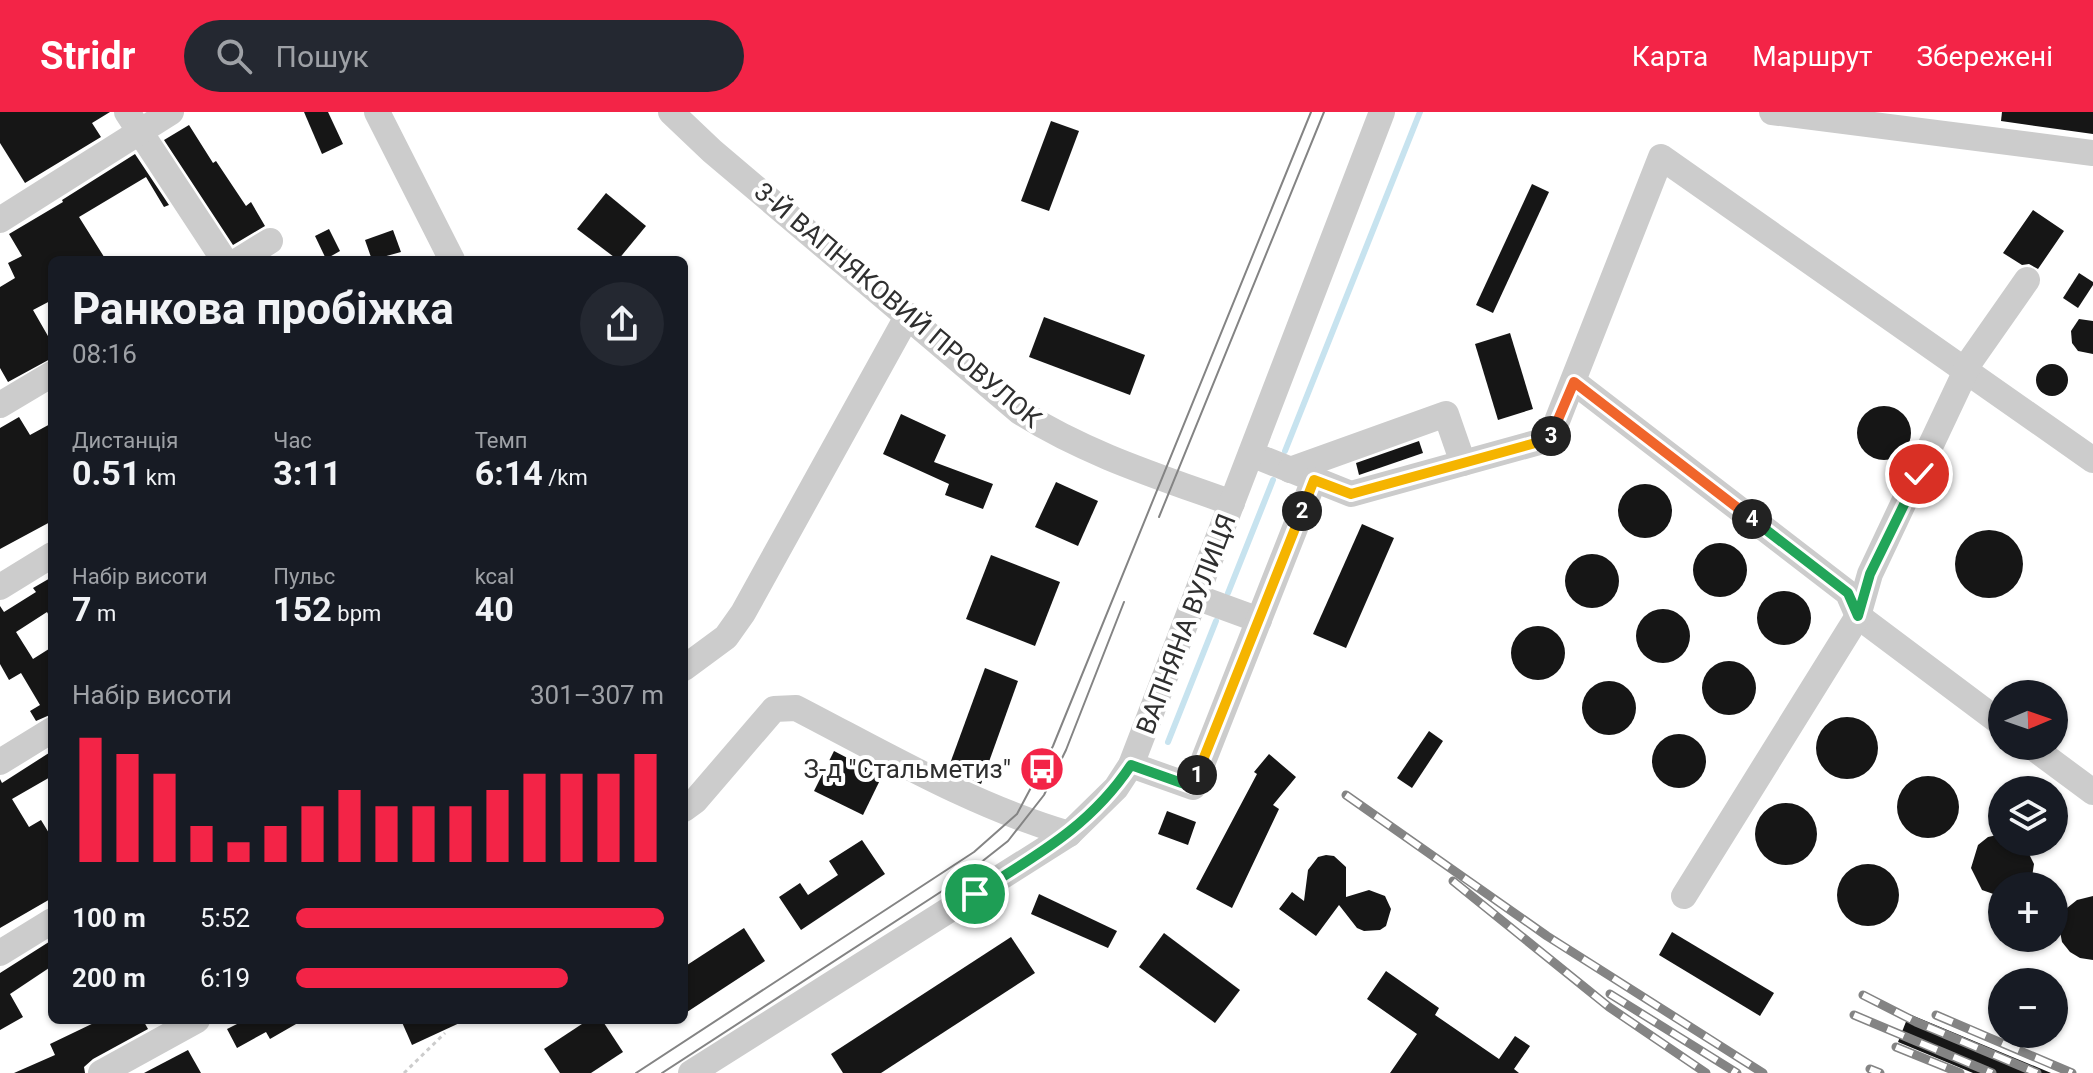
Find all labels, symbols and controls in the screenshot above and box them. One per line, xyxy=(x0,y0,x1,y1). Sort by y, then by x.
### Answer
search box xyxy=(184,20,744,92)
text: Stridr xyxy=(40,34,136,78)
icon: search xyxy=(212,34,256,78)
text: Пошук xyxy=(276,39,369,74)
text: Карта xyxy=(1632,40,1708,73)
text: Маршрут xyxy=(1752,40,1872,73)
text: Збережені xyxy=(1916,40,2053,73)
street label: 3-Й ВАПНЯКОВИЙ ПРОВУЛОК xyxy=(749,176,1048,434)
button: share xyxy=(580,282,664,366)
text: Ранкова пробіжка xyxy=(72,283,454,335)
text: 08:16 xyxy=(72,339,137,369)
pin: 3 xyxy=(1531,416,1571,456)
text: 3 xyxy=(1545,423,1557,448)
text: Дистанція xyxy=(72,428,178,453)
text: Час xyxy=(273,428,312,453)
text: Темп xyxy=(475,428,527,453)
pin xyxy=(1885,440,1953,508)
icon: check xyxy=(1897,452,1941,496)
text: 0.51 xyxy=(72,453,140,493)
text: 3:11 xyxy=(273,453,341,493)
text: 6:14 xyxy=(475,453,543,493)
text: km xyxy=(140,465,176,490)
text: /km xyxy=(543,465,588,490)
pin: 2 xyxy=(1282,491,1322,531)
text: 2 xyxy=(1296,498,1308,523)
pin: 4 xyxy=(1732,499,1772,539)
text: 4 xyxy=(1746,506,1758,531)
street label: ВАПНЯНА ВУЛИЦЯ xyxy=(1130,510,1242,738)
text: Набір висоти xyxy=(72,564,207,589)
text: Пульс xyxy=(273,564,335,589)
text: kcal xyxy=(475,564,514,589)
text: 7 xyxy=(72,589,92,629)
text: 152 xyxy=(273,589,332,629)
text: 40 xyxy=(475,589,514,629)
text: m xyxy=(92,601,116,626)
text: bpm xyxy=(332,601,381,626)
text: Набір висоти xyxy=(72,680,232,710)
text: 301–307 m xyxy=(530,680,664,710)
north arrow xyxy=(1988,680,2068,760)
map controls xyxy=(1988,680,2068,1048)
bus stop icon: З-д "Стальметиз" xyxy=(1018,745,1066,793)
place label: З-д "Стальметиз" xyxy=(804,754,1011,784)
pin: 1 xyxy=(1177,755,1217,795)
text: 1 xyxy=(1191,762,1203,787)
button: layers xyxy=(1988,776,2068,856)
pin xyxy=(941,860,1009,928)
icon: arrive xyxy=(953,872,997,916)
button: + xyxy=(1988,872,2068,952)
text: 100 m xyxy=(72,903,146,933)
text: 5:52 xyxy=(200,903,250,933)
text: 200 m xyxy=(72,963,146,993)
text: 6:19 xyxy=(200,963,250,993)
button: − xyxy=(1988,968,2068,1048)

